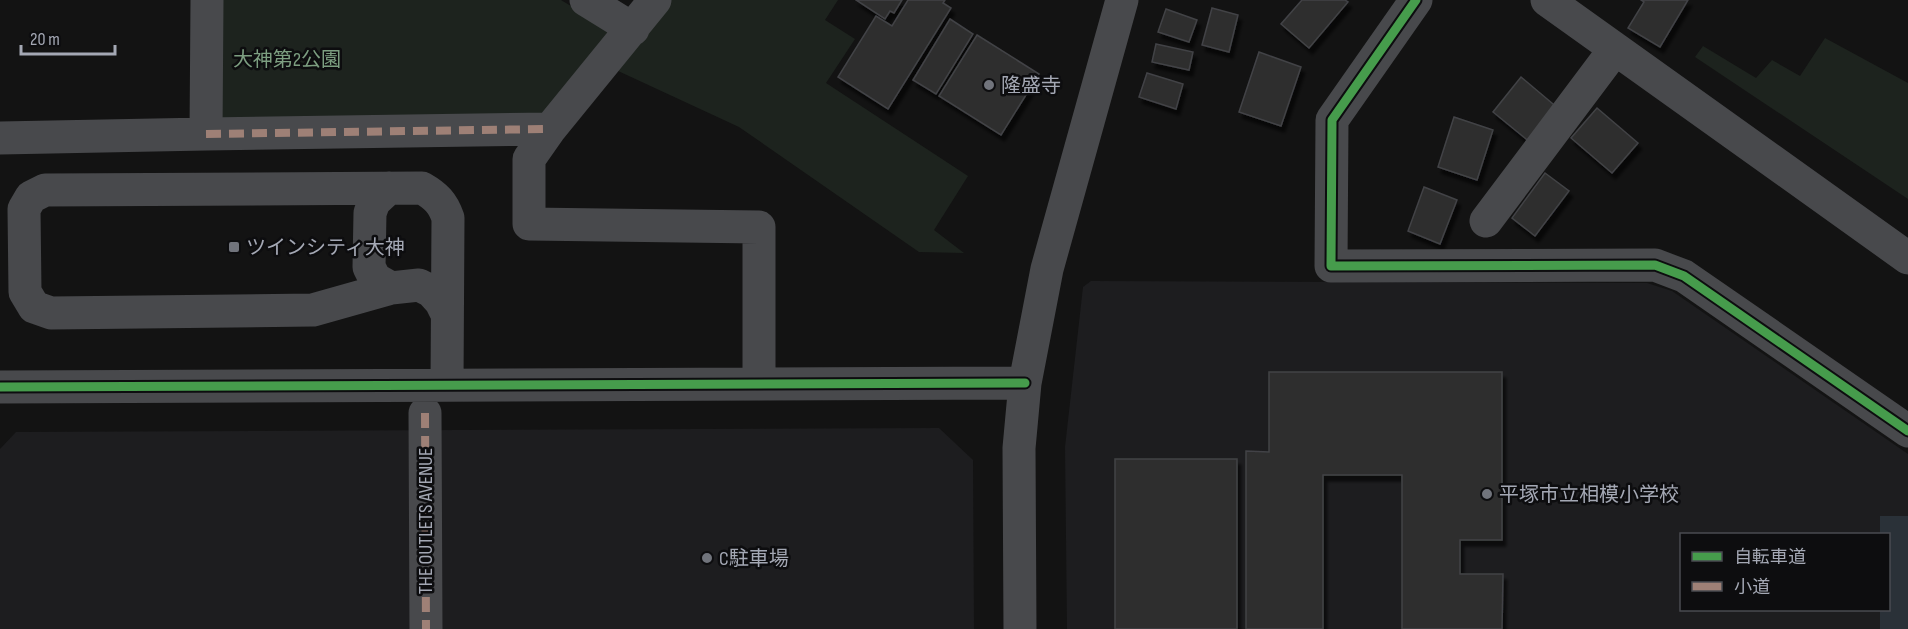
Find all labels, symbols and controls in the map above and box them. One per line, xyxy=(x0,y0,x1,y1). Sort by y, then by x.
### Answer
scale bar xyxy=(21,18,116,56)
text: 20 m xyxy=(30,29,60,50)
park label: 大神第2公園 xyxy=(233,48,341,72)
place label: 隆盛寺 xyxy=(1001,74,1061,98)
marker: 隆盛寺 xyxy=(982,78,996,92)
place label: ツインシティ大神 xyxy=(246,236,405,260)
marker: ツインシティ大神 xyxy=(227,240,241,254)
street label: THE OUTLETS AVENUE xyxy=(414,448,438,594)
place label: 平塚市立相模小学校 xyxy=(1499,483,1679,507)
marker: 平塚市立相模小学校 xyxy=(1480,487,1494,501)
legend xyxy=(1680,533,1890,611)
place label: C駐車場 xyxy=(719,547,789,571)
text: 自転車道 xyxy=(1734,547,1806,568)
marker: C駐車場 xyxy=(700,551,714,565)
text: 小道 xyxy=(1734,577,1770,598)

